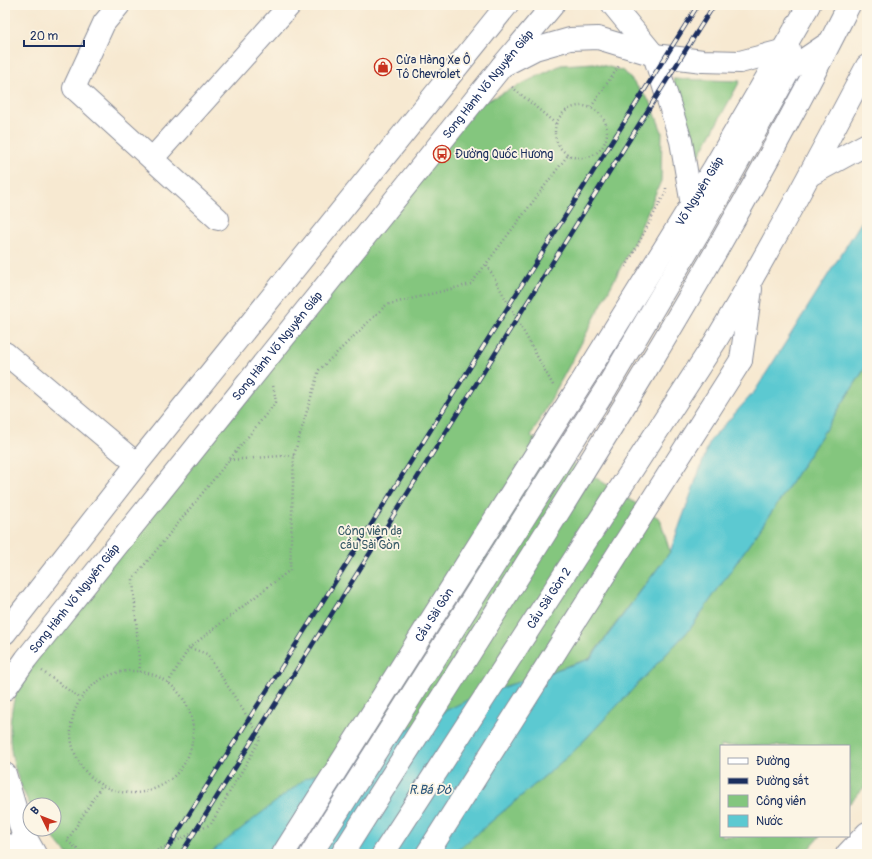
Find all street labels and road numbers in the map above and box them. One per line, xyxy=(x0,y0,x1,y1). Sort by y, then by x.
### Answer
street label: Song Hành Võ Nguyên Giáp xyxy=(439,26,537,142)
street label: Võ Nguyên Giáp xyxy=(672,153,727,229)
street label: Song Hành Võ Nguyên Giáp xyxy=(229,288,326,404)
street label: Song Hành Võ Nguyên Giáp xyxy=(26,541,123,656)
street label: Cầu Sài Gòn 2 xyxy=(524,564,574,632)
street label: Cầu Sài Gòn xyxy=(412,585,457,645)

